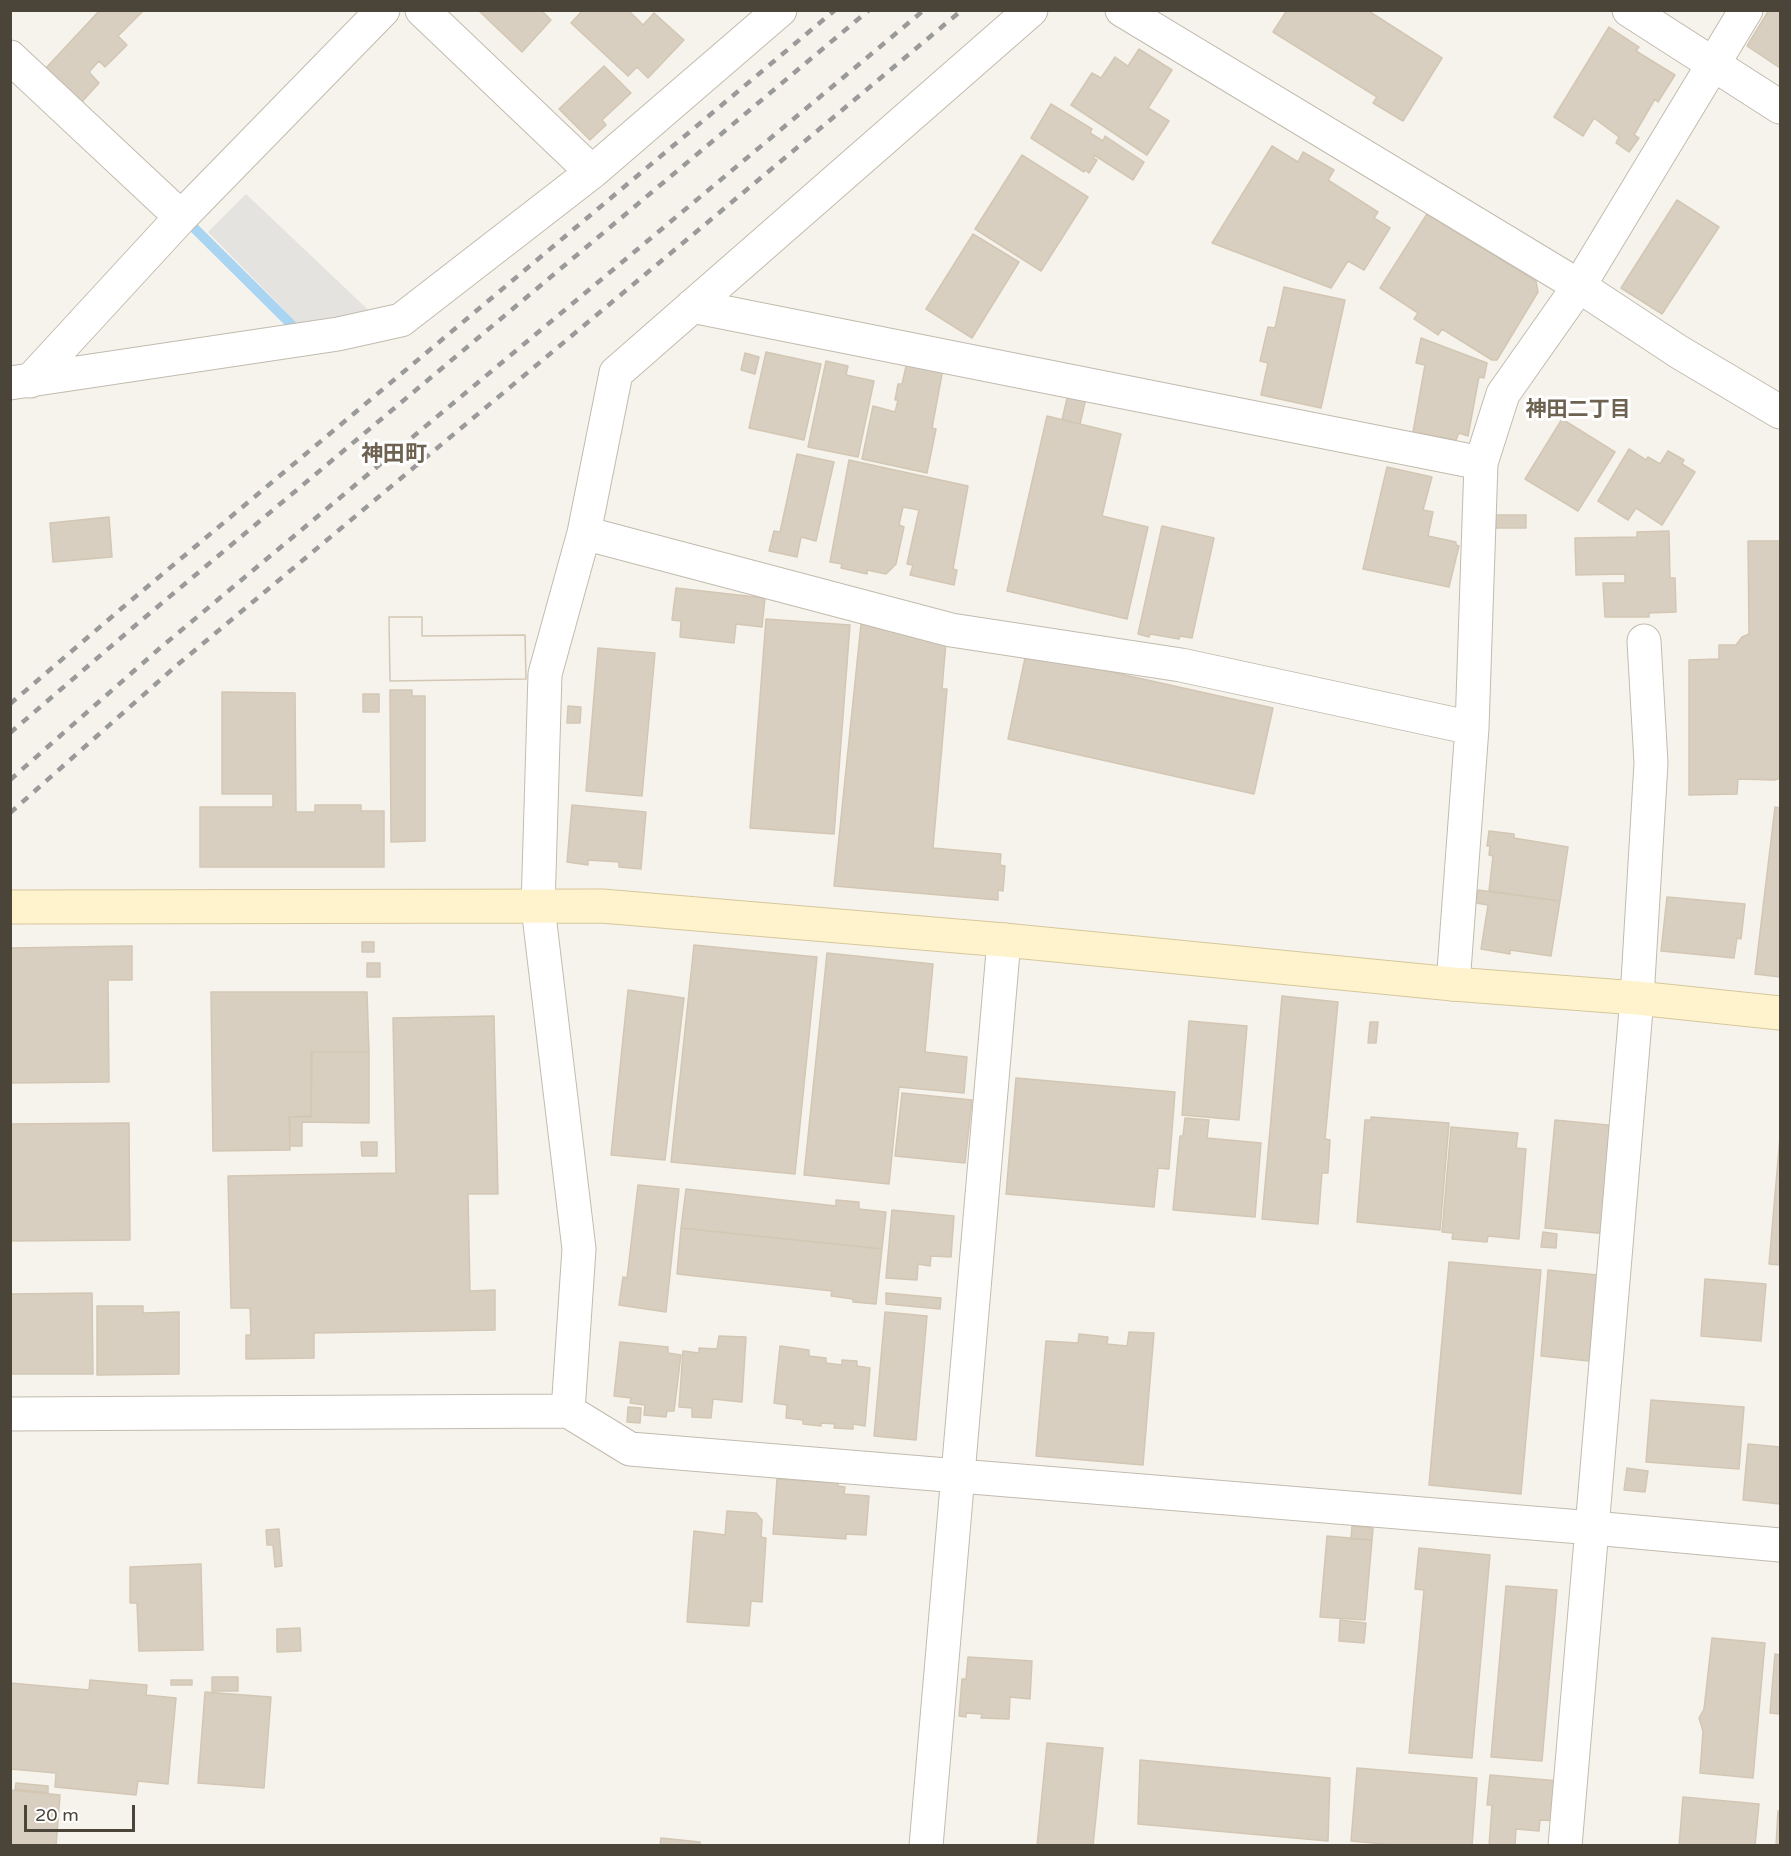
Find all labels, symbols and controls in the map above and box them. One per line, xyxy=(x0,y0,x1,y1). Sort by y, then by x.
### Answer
district label: 神田二丁目 xyxy=(1526,397,1630,423)
district label: 神田町 xyxy=(361,442,427,468)
scale bar xyxy=(27,1793,138,1831)
text: 20 m xyxy=(35,1804,79,1826)

